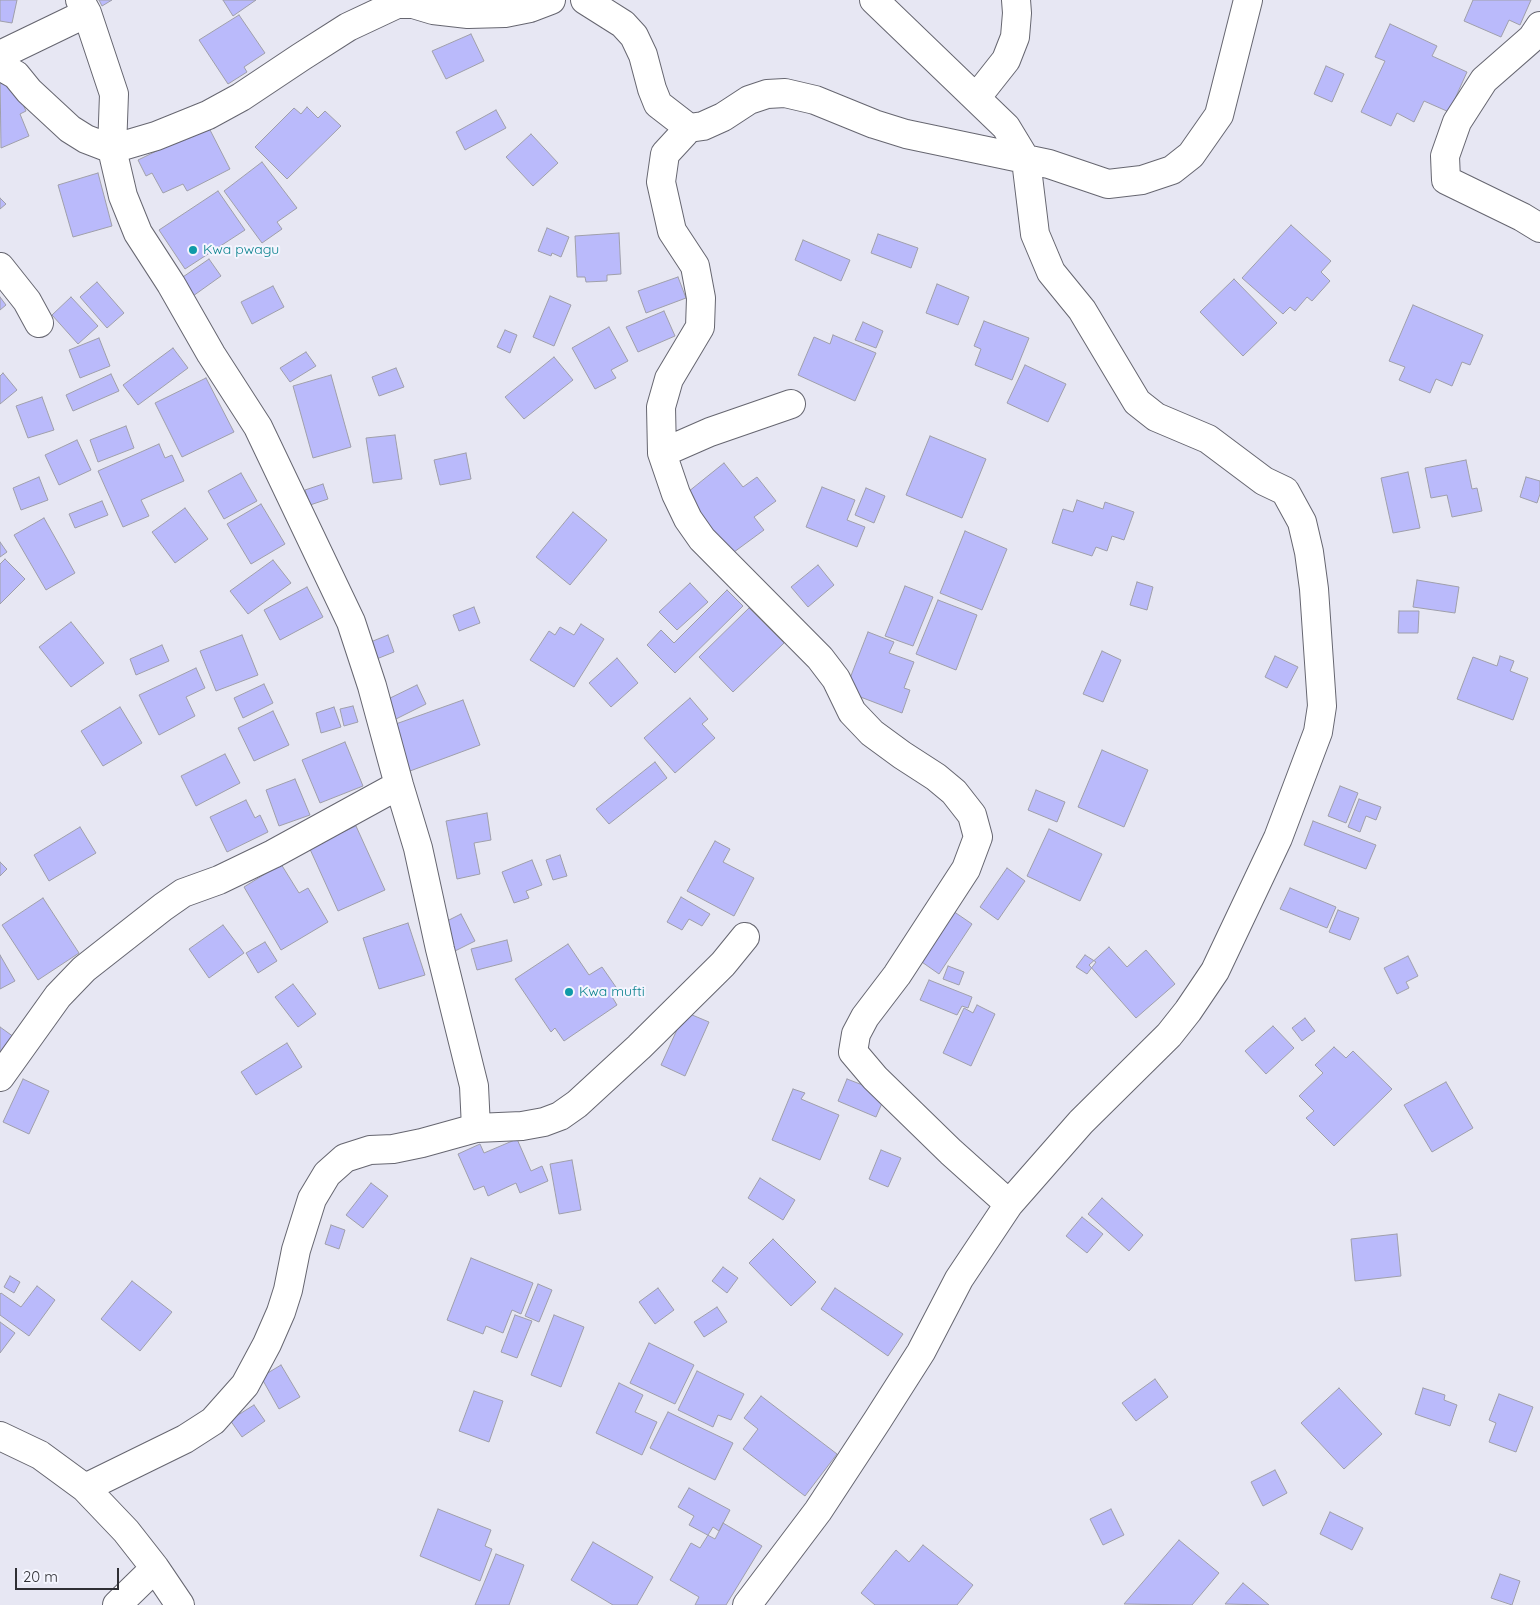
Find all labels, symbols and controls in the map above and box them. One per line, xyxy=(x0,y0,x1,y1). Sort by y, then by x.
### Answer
place label: Kwa pwagu xyxy=(203,242,279,258)
marker: Kwa pwagu xyxy=(187,244,199,256)
place label: Kwa mufti xyxy=(579,984,645,1000)
marker: Kwa mufti xyxy=(563,986,575,998)
scale bar xyxy=(18,1558,121,1590)
text: 20 m xyxy=(23,1567,58,1586)

